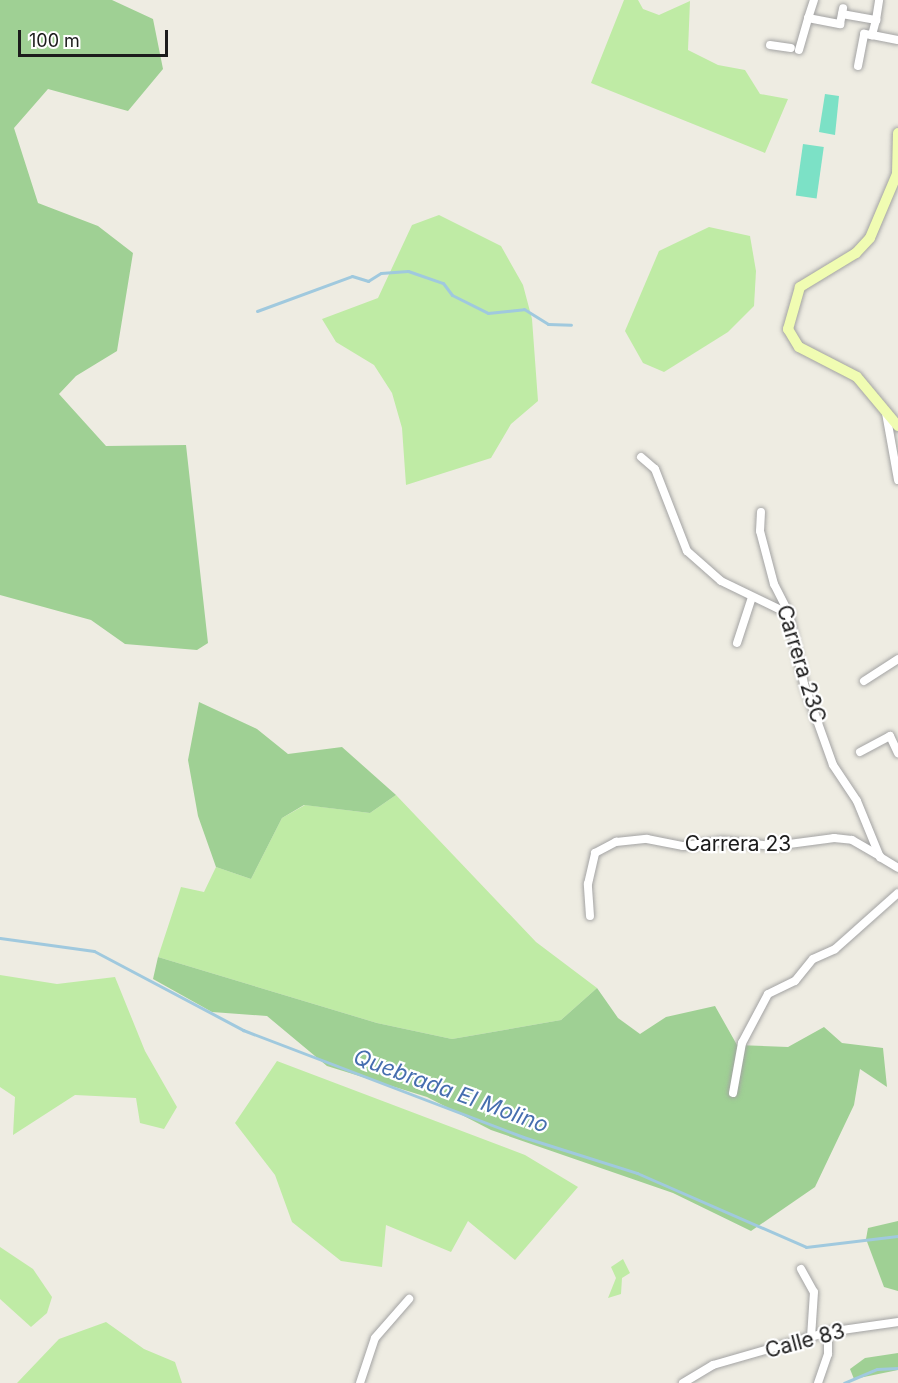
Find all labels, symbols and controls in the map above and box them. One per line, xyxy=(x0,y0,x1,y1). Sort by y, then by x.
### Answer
scale bar xyxy=(21,18,171,56)
text: 100 m xyxy=(29,30,80,51)
street label: Carrera 23C xyxy=(771,602,831,726)
street label: Carrera 23 xyxy=(685,831,791,857)
water label: Quebrada El Molino xyxy=(350,1043,552,1139)
street label: Calle 83 xyxy=(762,1318,848,1364)

